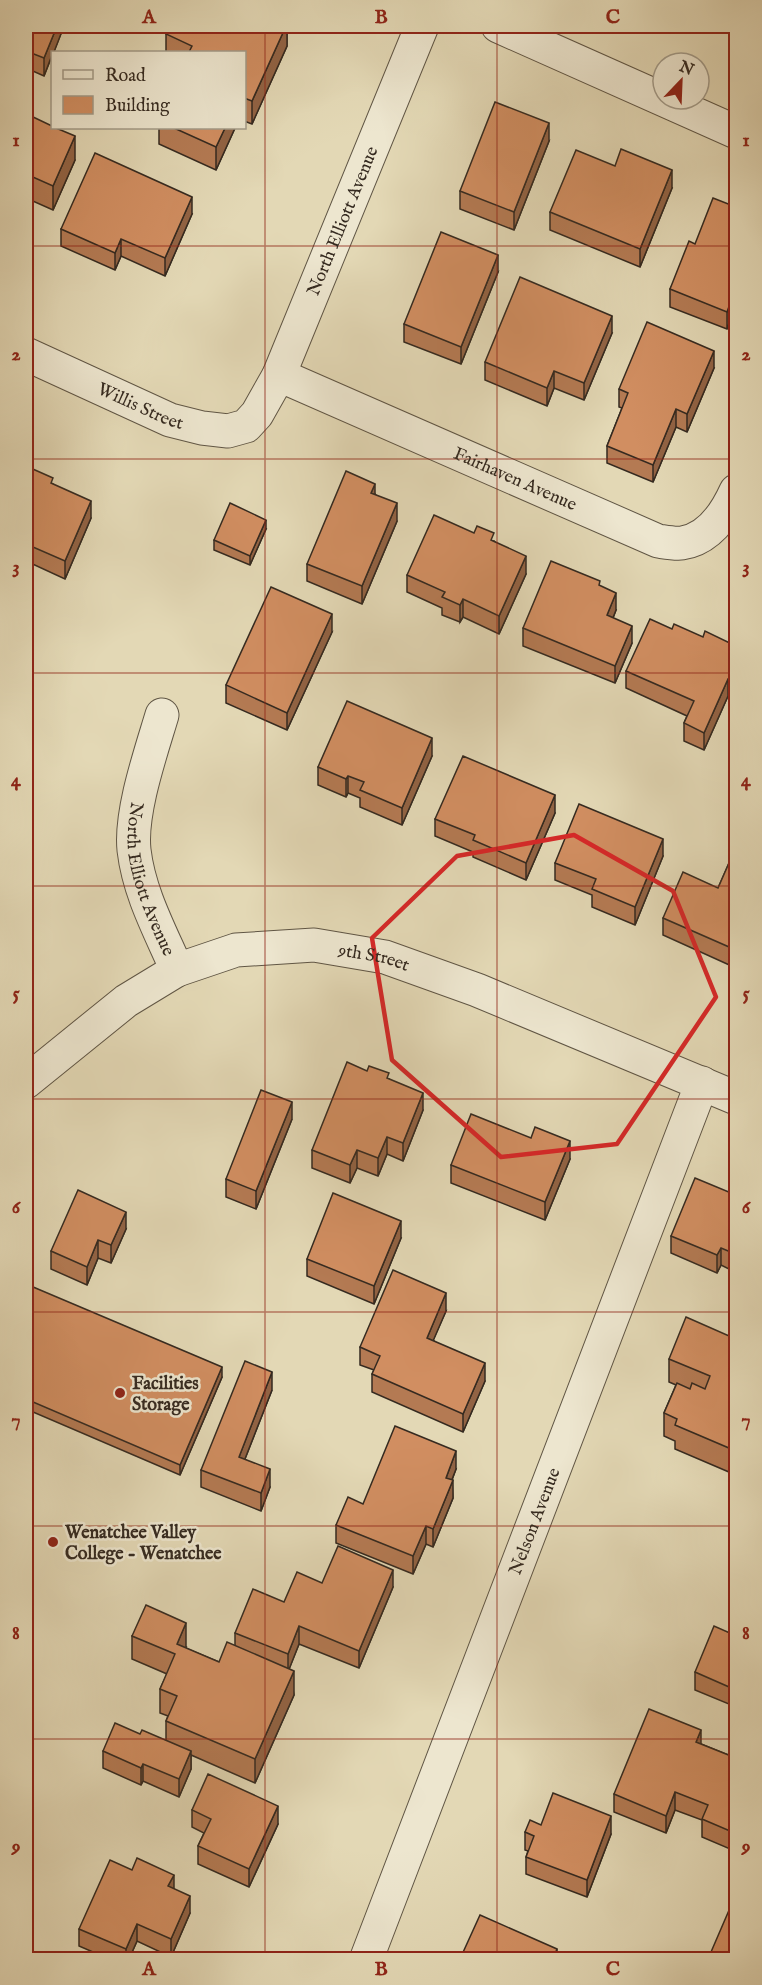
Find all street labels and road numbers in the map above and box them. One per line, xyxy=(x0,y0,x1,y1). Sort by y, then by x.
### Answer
street label: North Elliott Avenue xyxy=(303,143,384,299)
street label: Willis Street xyxy=(93,378,185,436)
street label: Fairhaven Avenue xyxy=(450,443,580,517)
street label: North Elliott Avenue xyxy=(120,800,179,960)
street label: 9th Street xyxy=(336,939,412,978)
street label: Nelson Avenue xyxy=(505,1465,566,1578)

